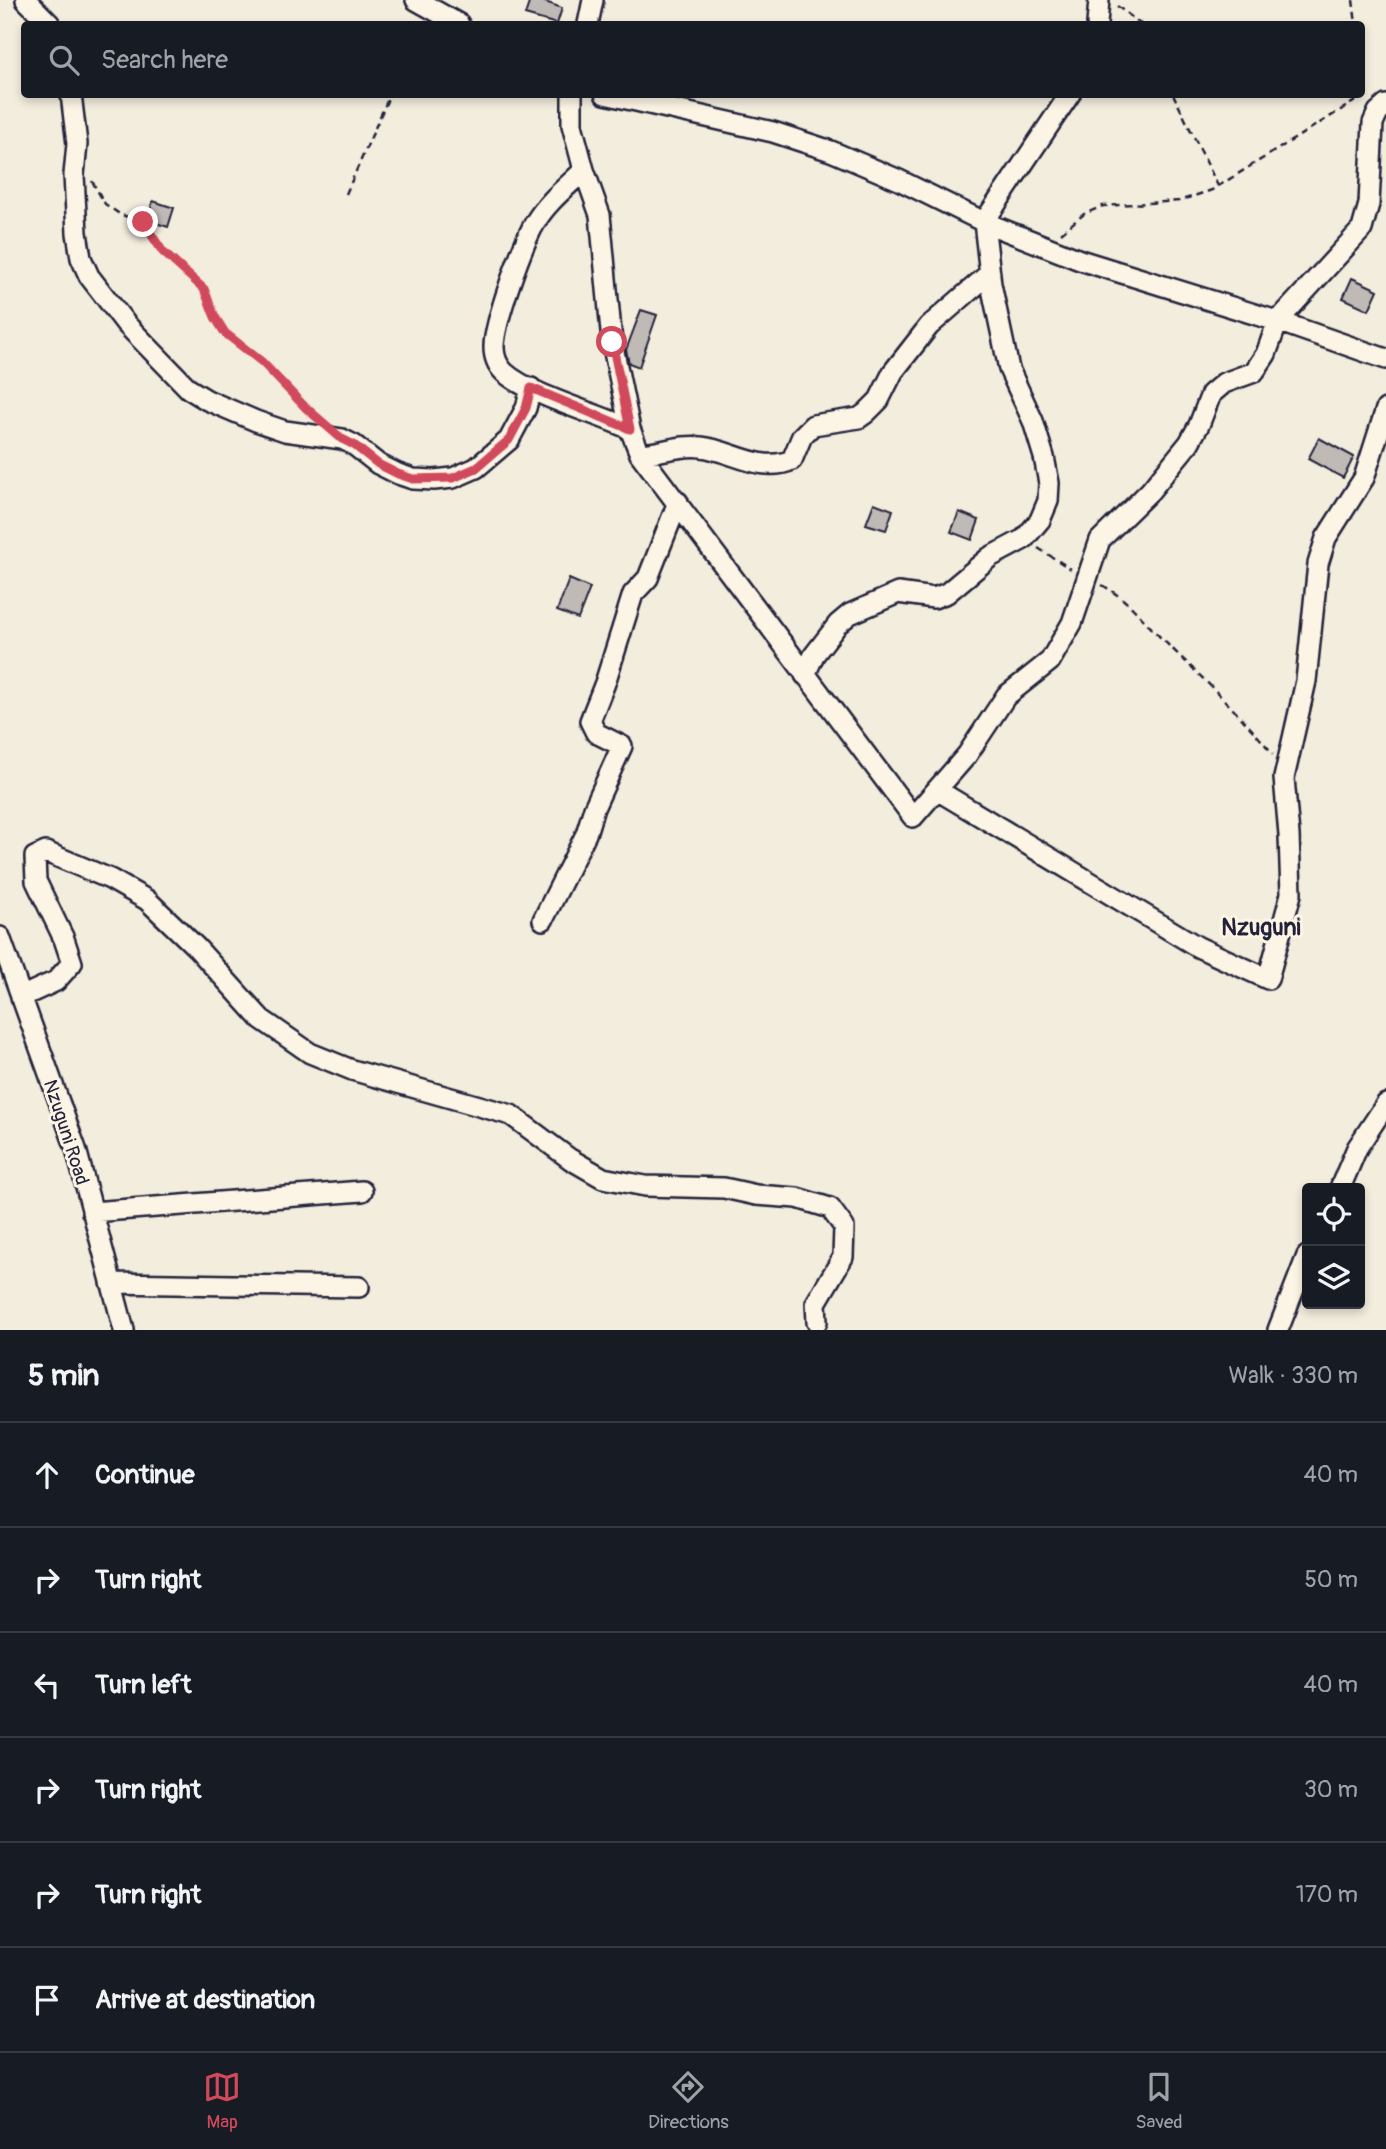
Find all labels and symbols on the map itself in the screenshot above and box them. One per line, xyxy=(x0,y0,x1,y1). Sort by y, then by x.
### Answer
route end xyxy=(127,206,158,237)
route start xyxy=(596,326,627,357)
district label: Nzuguni xyxy=(1221,913,1301,942)
street label: Nzuguni Road xyxy=(38,1077,94,1188)

